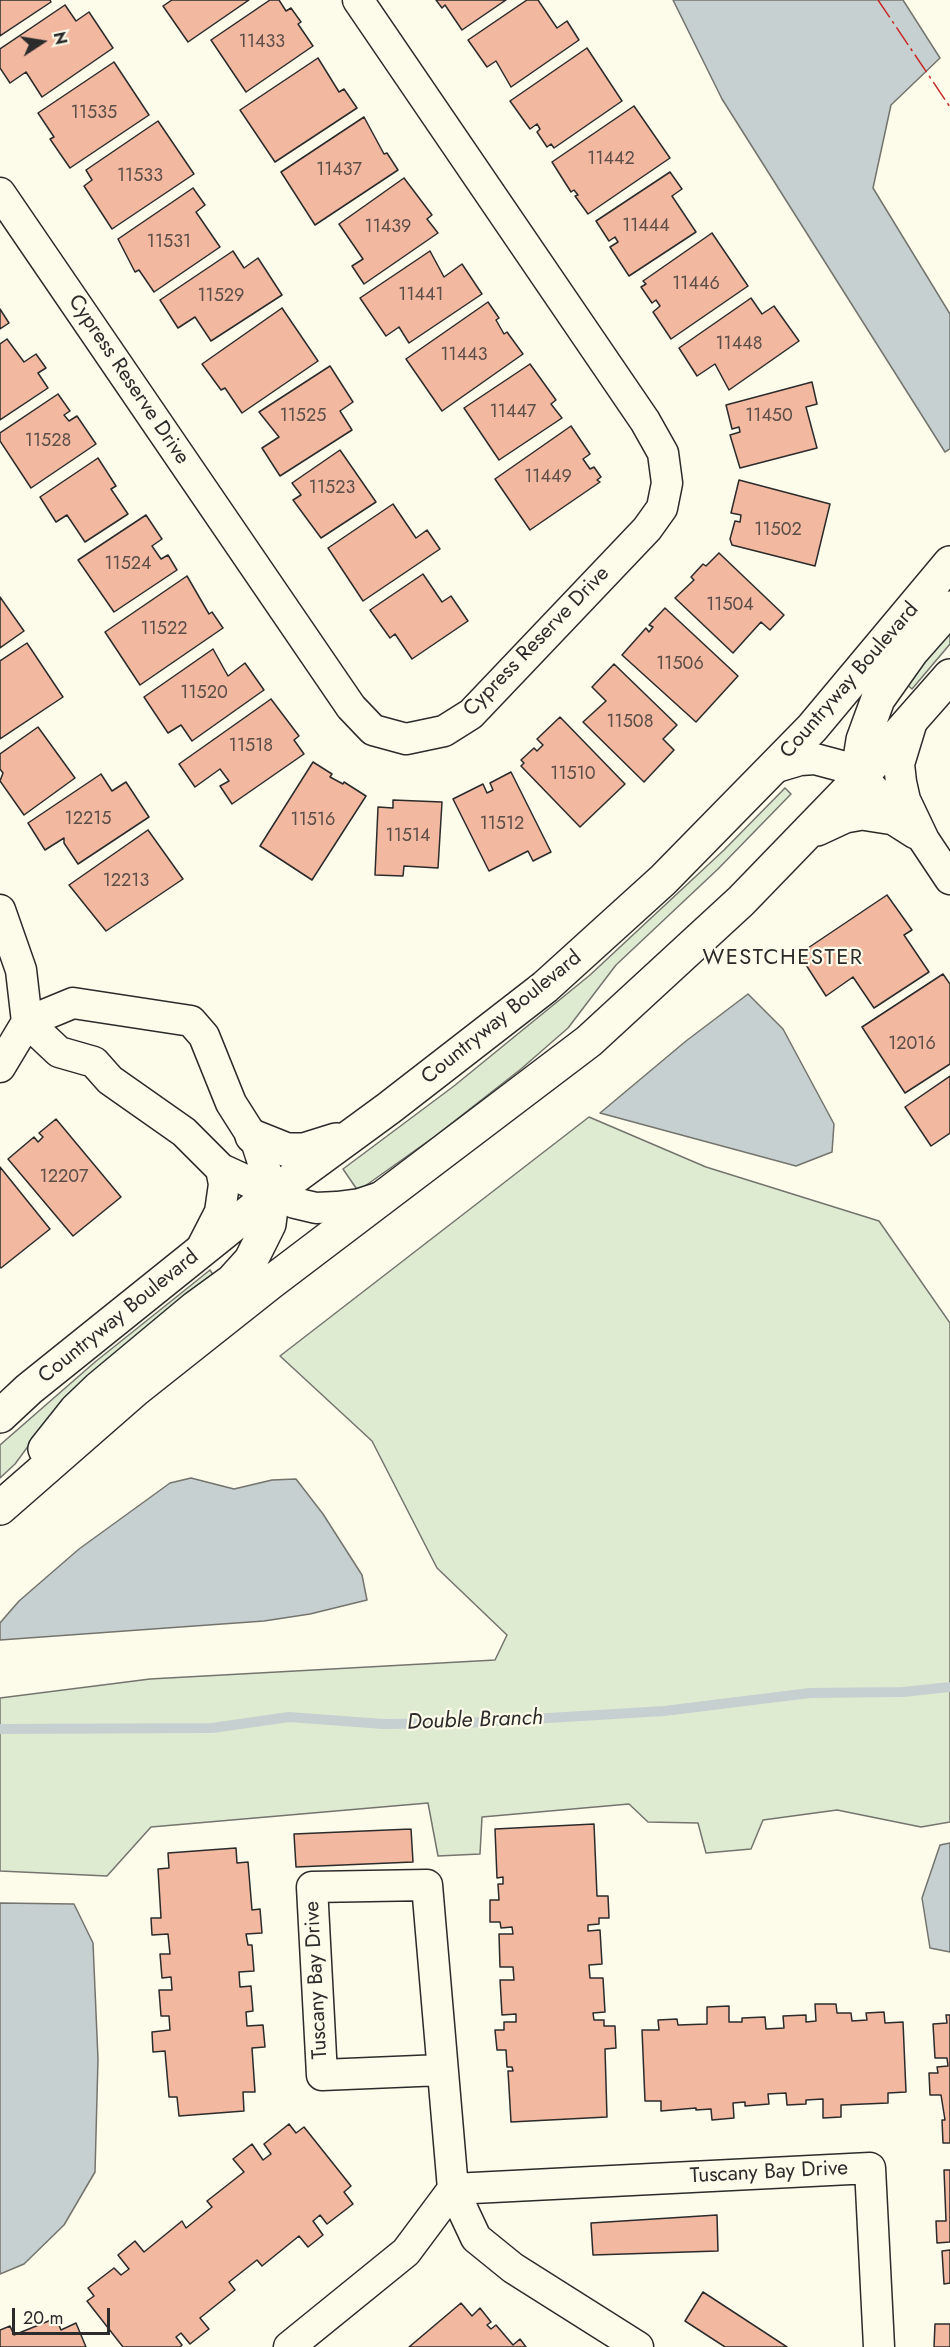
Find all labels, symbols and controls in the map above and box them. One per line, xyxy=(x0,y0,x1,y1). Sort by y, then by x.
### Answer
north arrow xyxy=(12,12,72,72)
text: N xyxy=(48,30,73,47)
house number: 11433 xyxy=(239,32,285,54)
house number: 11535 xyxy=(71,103,117,125)
house number: 11442 xyxy=(587,149,635,171)
house number: 11437 xyxy=(316,160,362,182)
house number: 11533 xyxy=(117,166,163,188)
house number: 11444 xyxy=(622,216,670,238)
house number: 11439 xyxy=(365,217,411,239)
house number: 11531 xyxy=(147,232,191,254)
house number: 11446 xyxy=(672,274,720,296)
house number: 11441 xyxy=(398,285,444,307)
house number: 11529 xyxy=(198,286,244,308)
street label: Cypress Reserve Drive xyxy=(62,290,194,470)
house number: 11448 xyxy=(715,334,763,356)
house number: 11443 xyxy=(440,345,488,367)
house number: 11447 xyxy=(490,402,536,424)
house number: 11525 xyxy=(280,406,326,428)
house number: 11450 xyxy=(745,406,793,428)
house number: 11528 xyxy=(25,431,71,453)
house number: 11449 xyxy=(524,467,572,489)
house number: 11523 xyxy=(309,478,355,500)
house number: 11502 xyxy=(754,520,802,542)
house number: 11524 xyxy=(104,554,152,576)
street label: Cypress Reserve Drive xyxy=(459,562,615,722)
house number: 11504 xyxy=(706,595,754,617)
street label: Countryway Boulevard xyxy=(775,598,925,764)
house number: 11522 xyxy=(141,619,187,641)
house number: 11506 xyxy=(656,654,704,676)
house number: 11520 xyxy=(180,683,228,705)
house number: 11508 xyxy=(607,712,653,734)
house number: 11518 xyxy=(229,736,273,758)
house number: 11510 xyxy=(550,764,596,786)
house number: 12215 xyxy=(65,809,111,831)
house number: 11516 xyxy=(291,810,335,832)
house number: 11512 xyxy=(480,814,524,836)
house number: 11514 xyxy=(386,826,430,848)
house number: 12213 xyxy=(103,871,149,893)
street label: Countryway Boulevard xyxy=(417,946,587,1090)
district label: WESTCHESTER xyxy=(702,946,864,972)
house number: 12016 xyxy=(888,1034,936,1056)
house number: 12207 xyxy=(40,1167,88,1189)
street label: Countryway Boulevard xyxy=(34,1245,204,1389)
water label: Double Branch xyxy=(407,1705,543,1737)
street label: Tuscany Bay Drive xyxy=(300,1900,334,2060)
street label: Tuscany Bay Drive xyxy=(689,2156,849,2190)
scale bar xyxy=(15,2296,112,2334)
text: 20 m xyxy=(23,2305,63,2331)

